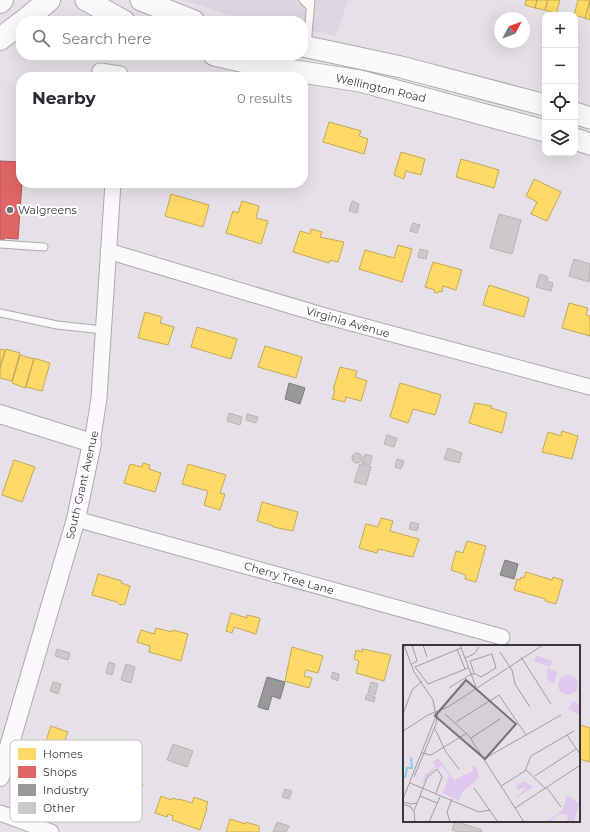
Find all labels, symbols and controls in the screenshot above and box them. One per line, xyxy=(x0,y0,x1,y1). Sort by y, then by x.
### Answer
north arrow xyxy=(494,12,530,48)
map controls xyxy=(542,12,578,156)
button: + xyxy=(542,12,578,48)
search box xyxy=(16,16,308,60)
icon: search xyxy=(30,27,52,49)
text: Search here xyxy=(62,29,151,48)
button: − xyxy=(542,48,578,84)
street label: Wellington Road xyxy=(334,71,428,105)
button: locate xyxy=(542,84,578,120)
text: Nearby xyxy=(32,88,96,108)
text: 0 results xyxy=(237,90,292,106)
button: layers xyxy=(542,120,578,156)
place label: Walgreens xyxy=(18,203,78,217)
marker: Walgreens xyxy=(5,205,15,215)
street label: Virginia Avenue xyxy=(304,303,392,341)
street label: South Grant Avenue xyxy=(63,429,101,541)
street label: Cherry Tree Lane xyxy=(242,558,336,598)
inset map xyxy=(403,645,580,822)
legend xyxy=(10,740,142,822)
text: Homes xyxy=(43,747,83,761)
text: Shops xyxy=(43,765,78,779)
text: Industry xyxy=(43,783,89,797)
text: Other xyxy=(43,801,75,815)

